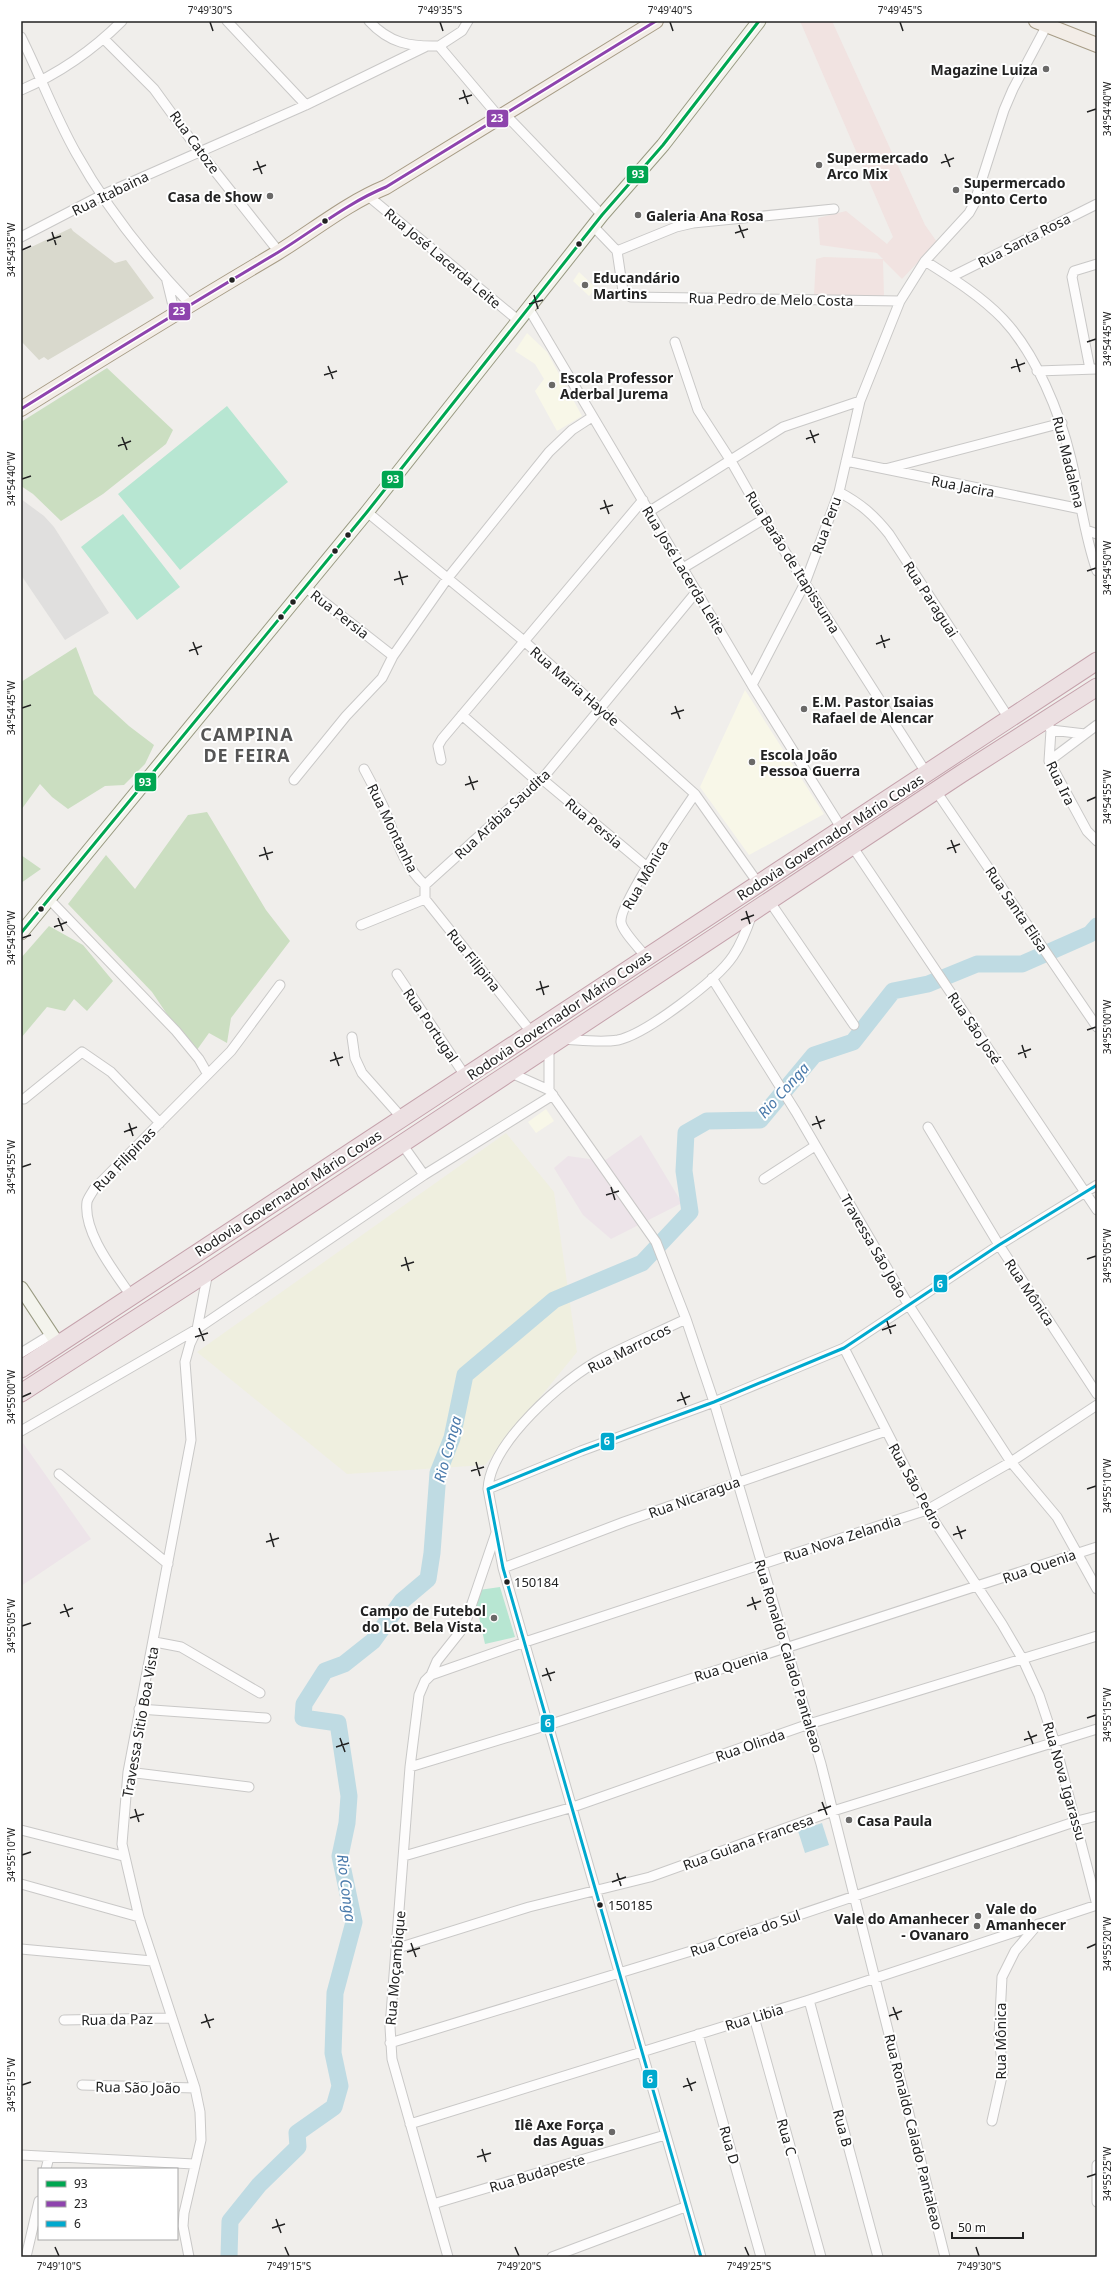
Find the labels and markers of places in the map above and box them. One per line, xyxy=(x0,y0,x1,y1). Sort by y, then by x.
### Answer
place label: Magazine Luiza xyxy=(931,60,1038,79)
marker: Magazine Luiza xyxy=(1041,64,1051,74)
place label: Supermercado Arco Mix xyxy=(827,148,929,183)
marker: Supermercado Arco Mix xyxy=(814,160,824,170)
place label: Supermercado Ponto Certo xyxy=(964,173,1066,208)
marker: Supermercado Ponto Certo xyxy=(951,185,961,195)
place label: Casa de Show xyxy=(167,187,262,206)
marker: Casa de Show xyxy=(265,191,275,201)
place label: Galeria Ana Rosa xyxy=(646,206,764,225)
marker: Galeria Ana Rosa xyxy=(633,210,643,220)
unlabelled marker xyxy=(320,216,330,226)
unlabelled marker xyxy=(574,239,584,249)
place label: Educandário Martins xyxy=(593,268,680,303)
unlabelled marker xyxy=(227,275,237,285)
marker: Educandário Martins xyxy=(580,280,590,290)
place label: Escola Professor Aderbal Jurema xyxy=(560,368,674,403)
marker: Escola Professor Aderbal Jurema xyxy=(547,380,557,390)
unlabelled marker xyxy=(343,530,353,540)
unlabelled marker xyxy=(330,546,340,556)
unlabelled marker xyxy=(288,597,298,607)
unlabelled marker xyxy=(276,612,286,622)
place label: E.M. Pastor Isaias Rafael de Alencar xyxy=(812,692,934,727)
marker: E.M. Pastor Isaias Rafael de Alencar xyxy=(799,704,809,714)
place label: Escola João Pessoa Guerra xyxy=(760,745,860,780)
marker: Escola João Pessoa Guerra xyxy=(747,757,757,767)
unlabelled marker xyxy=(36,904,46,914)
place label: 150184 xyxy=(514,1573,559,1591)
marker: 150184 xyxy=(502,1577,512,1587)
place label: Campo de Futebol do Lot. Bela Vista. xyxy=(360,1601,486,1636)
marker: Campo de Futebol do Lot. Bela Vista. xyxy=(489,1613,499,1623)
place label: Casa Paula xyxy=(857,1811,932,1830)
marker: Casa Paula xyxy=(844,1815,854,1825)
place label: 150185 xyxy=(608,1896,653,1914)
place label: Vale do Amanhecer xyxy=(986,1899,1067,1934)
marker: 150185 xyxy=(595,1900,605,1910)
place label: Vale do Amanhecer - Ovanaro xyxy=(834,1909,970,1944)
marker: Vale do Amanhecer xyxy=(973,1911,983,1921)
marker: Vale do Amanhecer - Ovanaro xyxy=(972,1921,982,1931)
place label: Ilê Axe Força das Aguas xyxy=(515,2115,604,2150)
marker: Ilê Axe Força das Aguas xyxy=(607,2127,617,2137)

